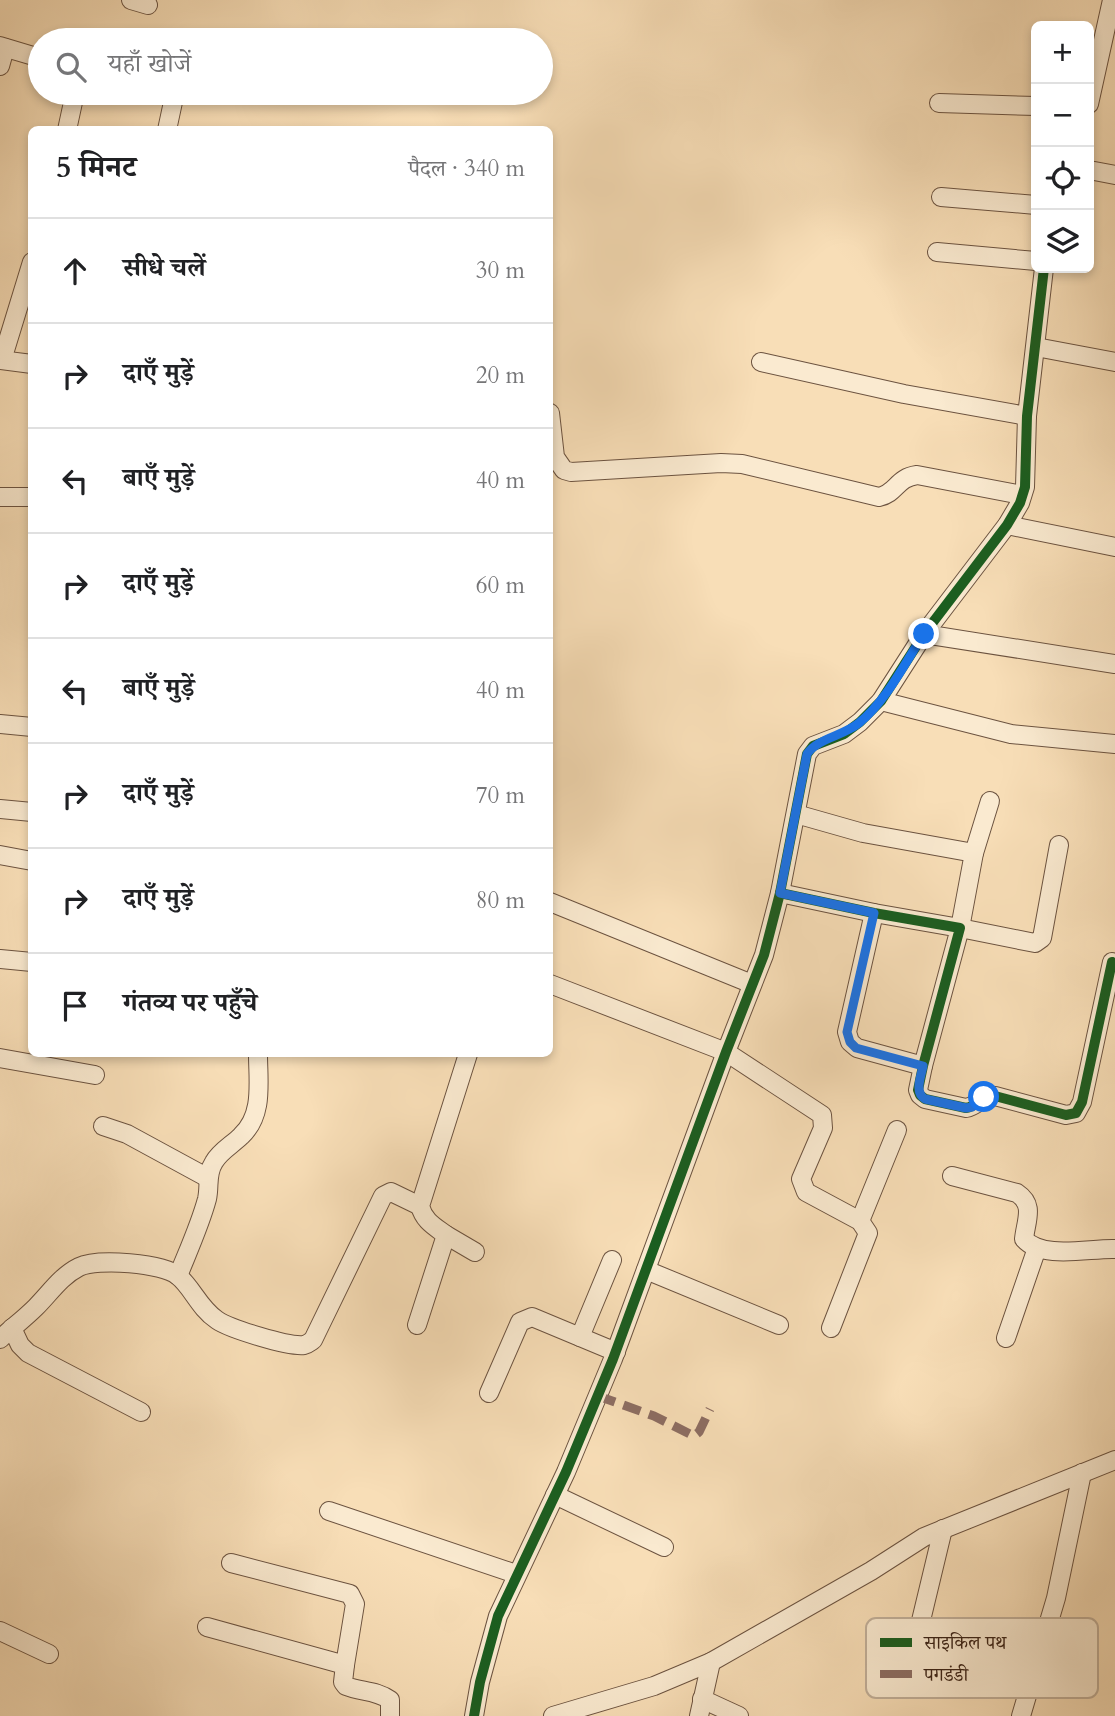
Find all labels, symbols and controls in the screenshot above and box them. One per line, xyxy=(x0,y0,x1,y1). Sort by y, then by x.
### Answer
map controls xyxy=(1031,21,1094,273)
button: + xyxy=(1031,21,1094,84)
search box xyxy=(28,28,553,105)
text: यहाँ खोजें xyxy=(108,46,191,81)
icon: search xyxy=(52,48,90,86)
button: − xyxy=(1031,84,1094,147)
text: 5 मिनट xyxy=(56,147,136,188)
button: locate xyxy=(1031,147,1094,210)
text: पैदल · 340 m xyxy=(408,153,525,184)
button: layers xyxy=(1031,210,1094,273)
text: सीधे चलें xyxy=(123,250,205,285)
icon: ahead xyxy=(56,252,94,290)
text: 30 m xyxy=(476,255,525,286)
text: दाएँ मुड़ें xyxy=(123,355,194,390)
icon: right xyxy=(56,357,94,395)
text: 20 m xyxy=(476,360,525,391)
text: बाएँ मुड़ें xyxy=(123,460,194,495)
icon: left xyxy=(56,462,94,500)
text: 40 m xyxy=(476,465,525,496)
text: दाएँ मुड़ें xyxy=(123,565,194,600)
icon: right xyxy=(56,567,94,605)
text: 60 m xyxy=(476,570,525,601)
route end xyxy=(908,618,939,649)
text: बाएँ मुड़ें xyxy=(123,670,194,705)
icon: left xyxy=(56,672,94,710)
text: 40 m xyxy=(476,675,525,706)
text: दाएँ मुड़ें xyxy=(123,775,194,810)
icon: right xyxy=(56,777,94,815)
text: 70 m xyxy=(476,780,525,811)
text: दाएँ मुड़ें xyxy=(123,880,194,915)
icon: right xyxy=(56,882,94,920)
text: 80 m xyxy=(476,885,525,916)
text: गंतव्य पर पहुँचे xyxy=(123,985,257,1020)
icon: arrive xyxy=(56,987,94,1025)
route start xyxy=(968,1081,999,1112)
legend xyxy=(866,1618,1098,1698)
text: साइकिल पथ xyxy=(923,1630,1007,1656)
text: पगडंडी xyxy=(923,1662,969,1688)

